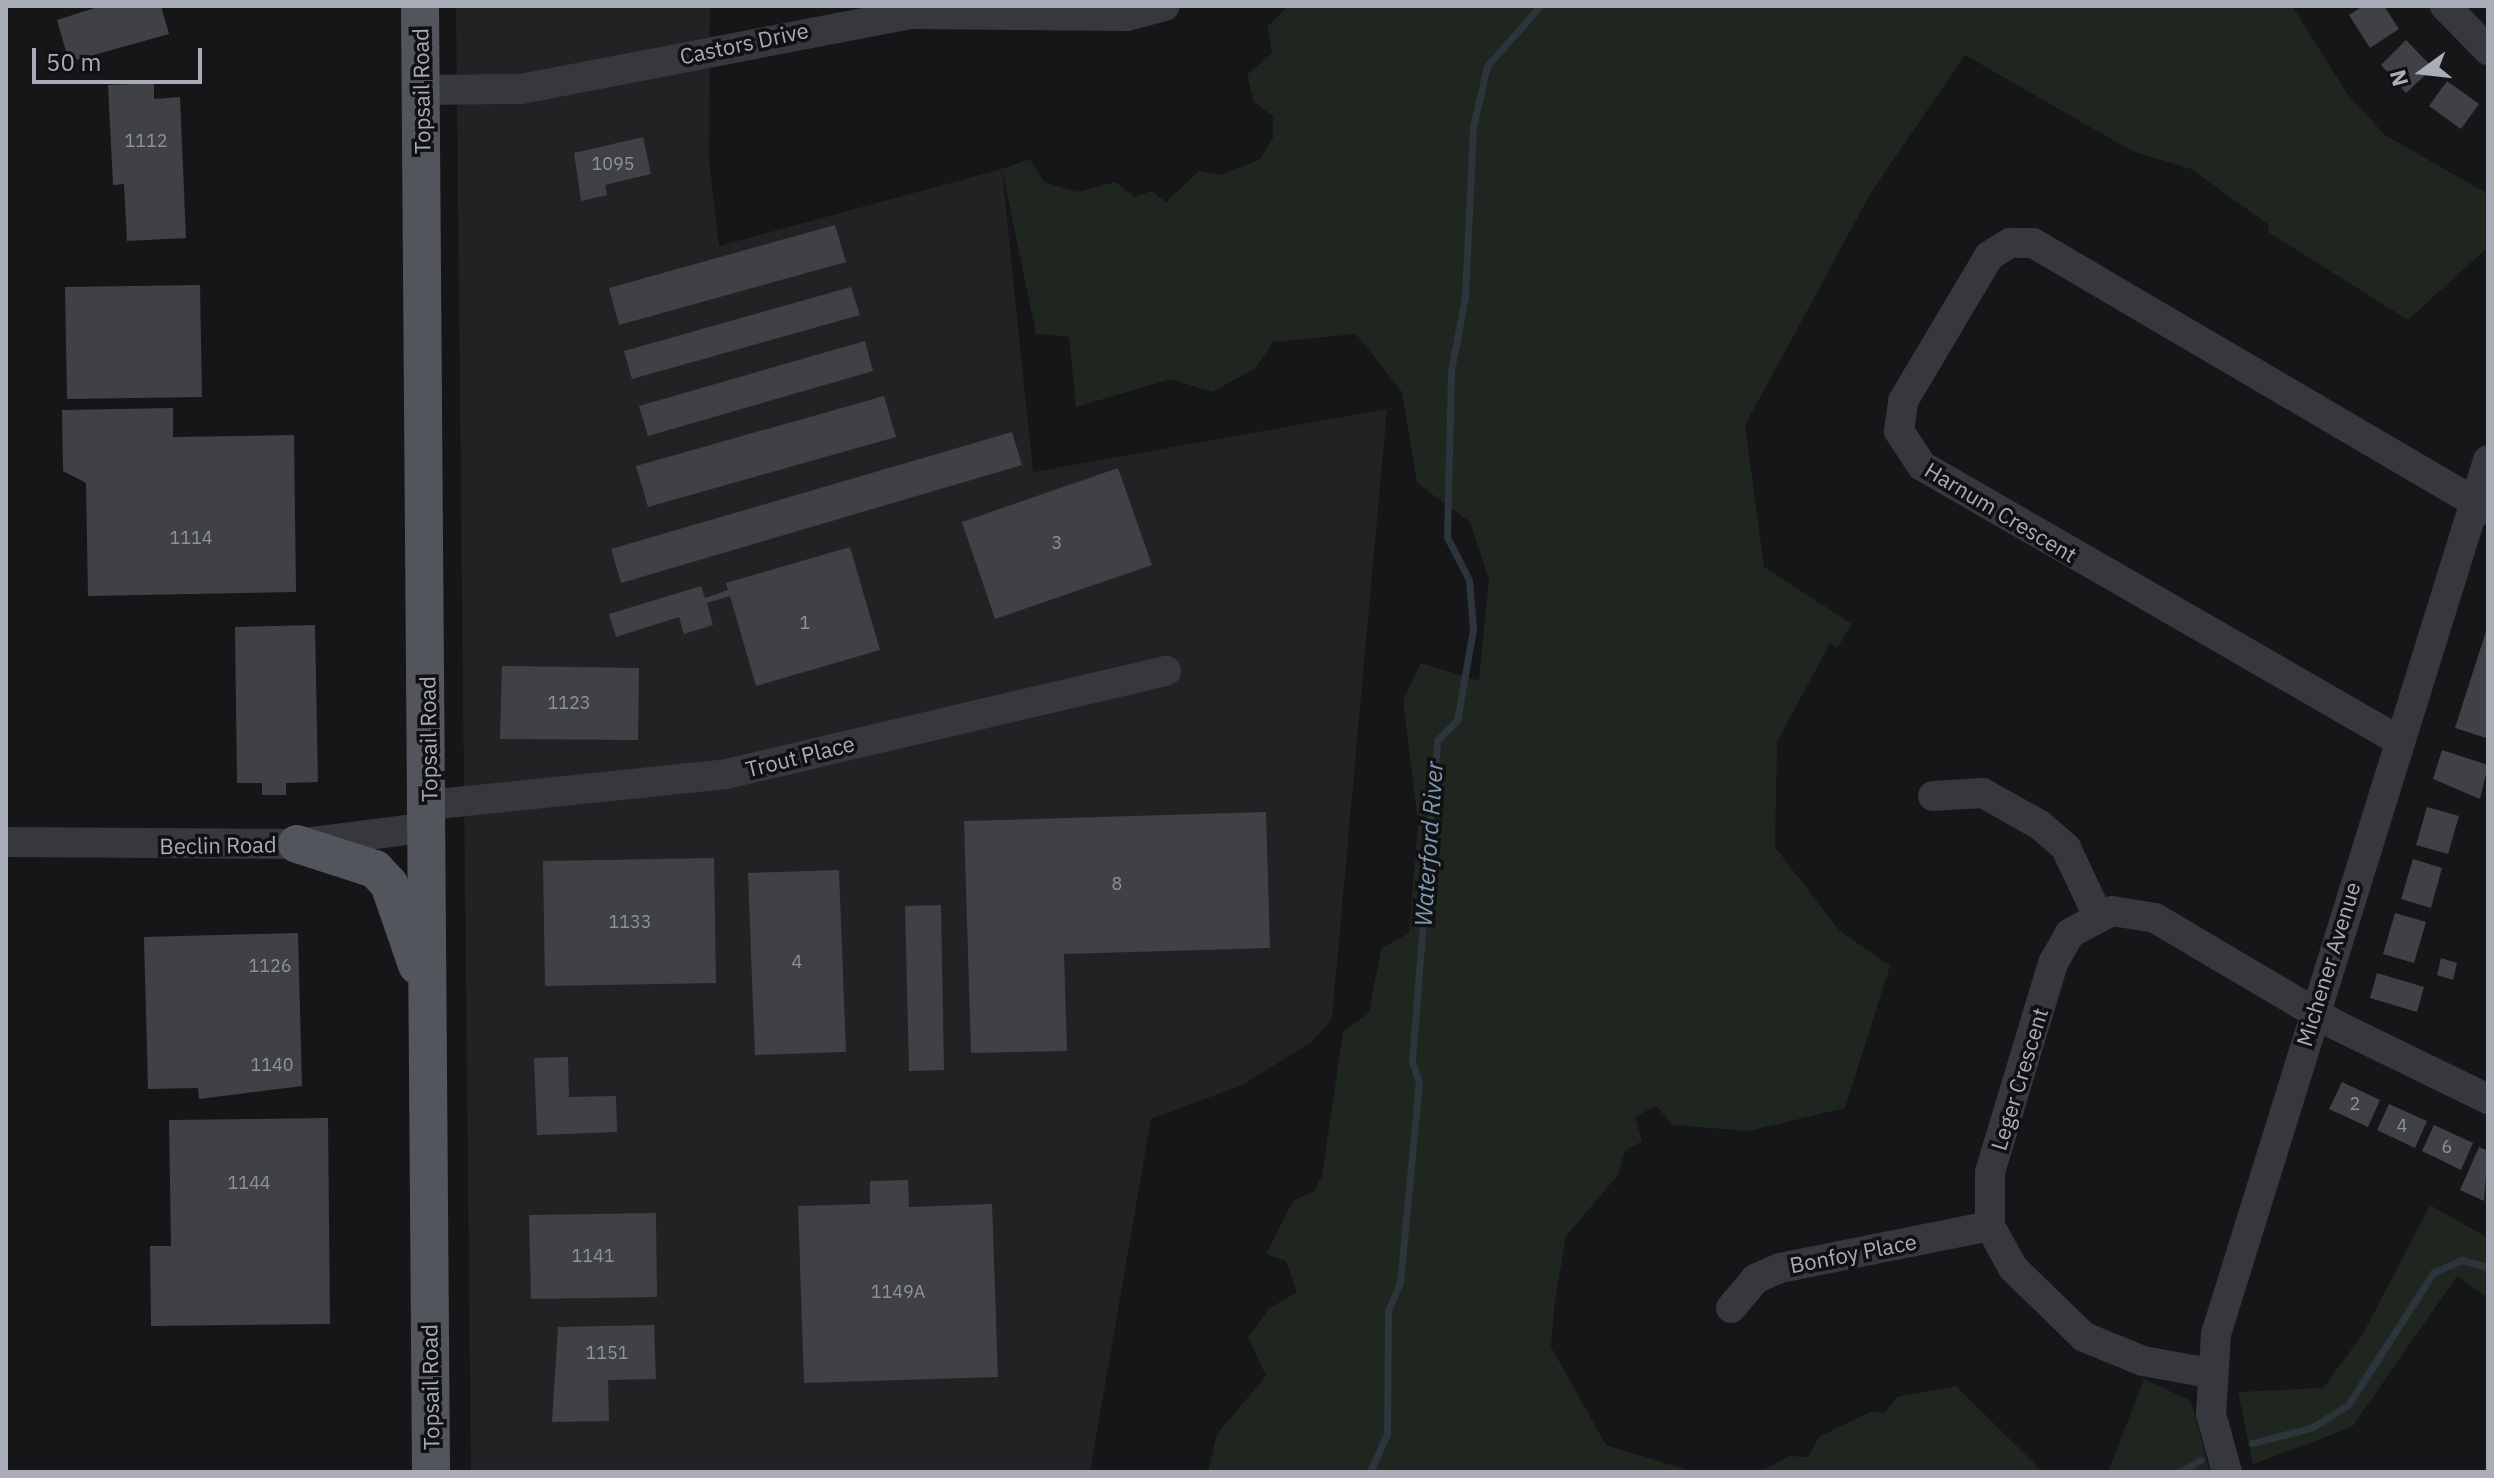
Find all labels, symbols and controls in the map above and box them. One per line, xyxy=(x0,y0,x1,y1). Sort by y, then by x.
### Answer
street label: Castors Drive xyxy=(677,16,811,70)
street label: Topsail Road xyxy=(407,28,435,154)
scale bar xyxy=(36,32,206,82)
north arrow xyxy=(2382,32,2462,112)
text: 50 m xyxy=(46,46,101,78)
text: N xyxy=(2382,67,2414,90)
house number: 1112 xyxy=(124,130,168,152)
house number: 1095 xyxy=(591,153,635,175)
street label: Harnum Crescent xyxy=(1920,456,2082,568)
house number: 1114 xyxy=(169,527,213,549)
house number: 3 xyxy=(1052,532,1062,554)
house number: 1 xyxy=(800,612,810,634)
street label: Topsail Road xyxy=(414,676,442,802)
house number: 1123 xyxy=(547,692,591,714)
street label: Trout Place xyxy=(743,730,857,782)
water label: Waterford River xyxy=(1409,761,1449,927)
street label: Beclin Road xyxy=(159,831,277,859)
house number: 8 xyxy=(1112,873,1122,895)
street label: Michener Avenue xyxy=(2290,879,2366,1049)
house number: 1133 xyxy=(608,911,652,933)
house number: 4 xyxy=(792,951,802,973)
house number: 1126 xyxy=(248,955,292,977)
street label: Leger Crescent xyxy=(1985,1005,2053,1153)
house number: 1140 xyxy=(250,1054,294,1076)
house number: 2 xyxy=(2350,1093,2360,1115)
house number: 4 xyxy=(2397,1115,2407,1137)
house number: 6 xyxy=(2442,1136,2452,1158)
house number: 1144 xyxy=(227,1172,271,1194)
street label: Bonfoy Place xyxy=(1787,1228,1919,1278)
house number: 1141 xyxy=(571,1245,615,1267)
house number: 1149A xyxy=(871,1281,925,1303)
street label: Topsail Road xyxy=(416,1324,444,1450)
house number: 1151 xyxy=(585,1342,629,1364)

